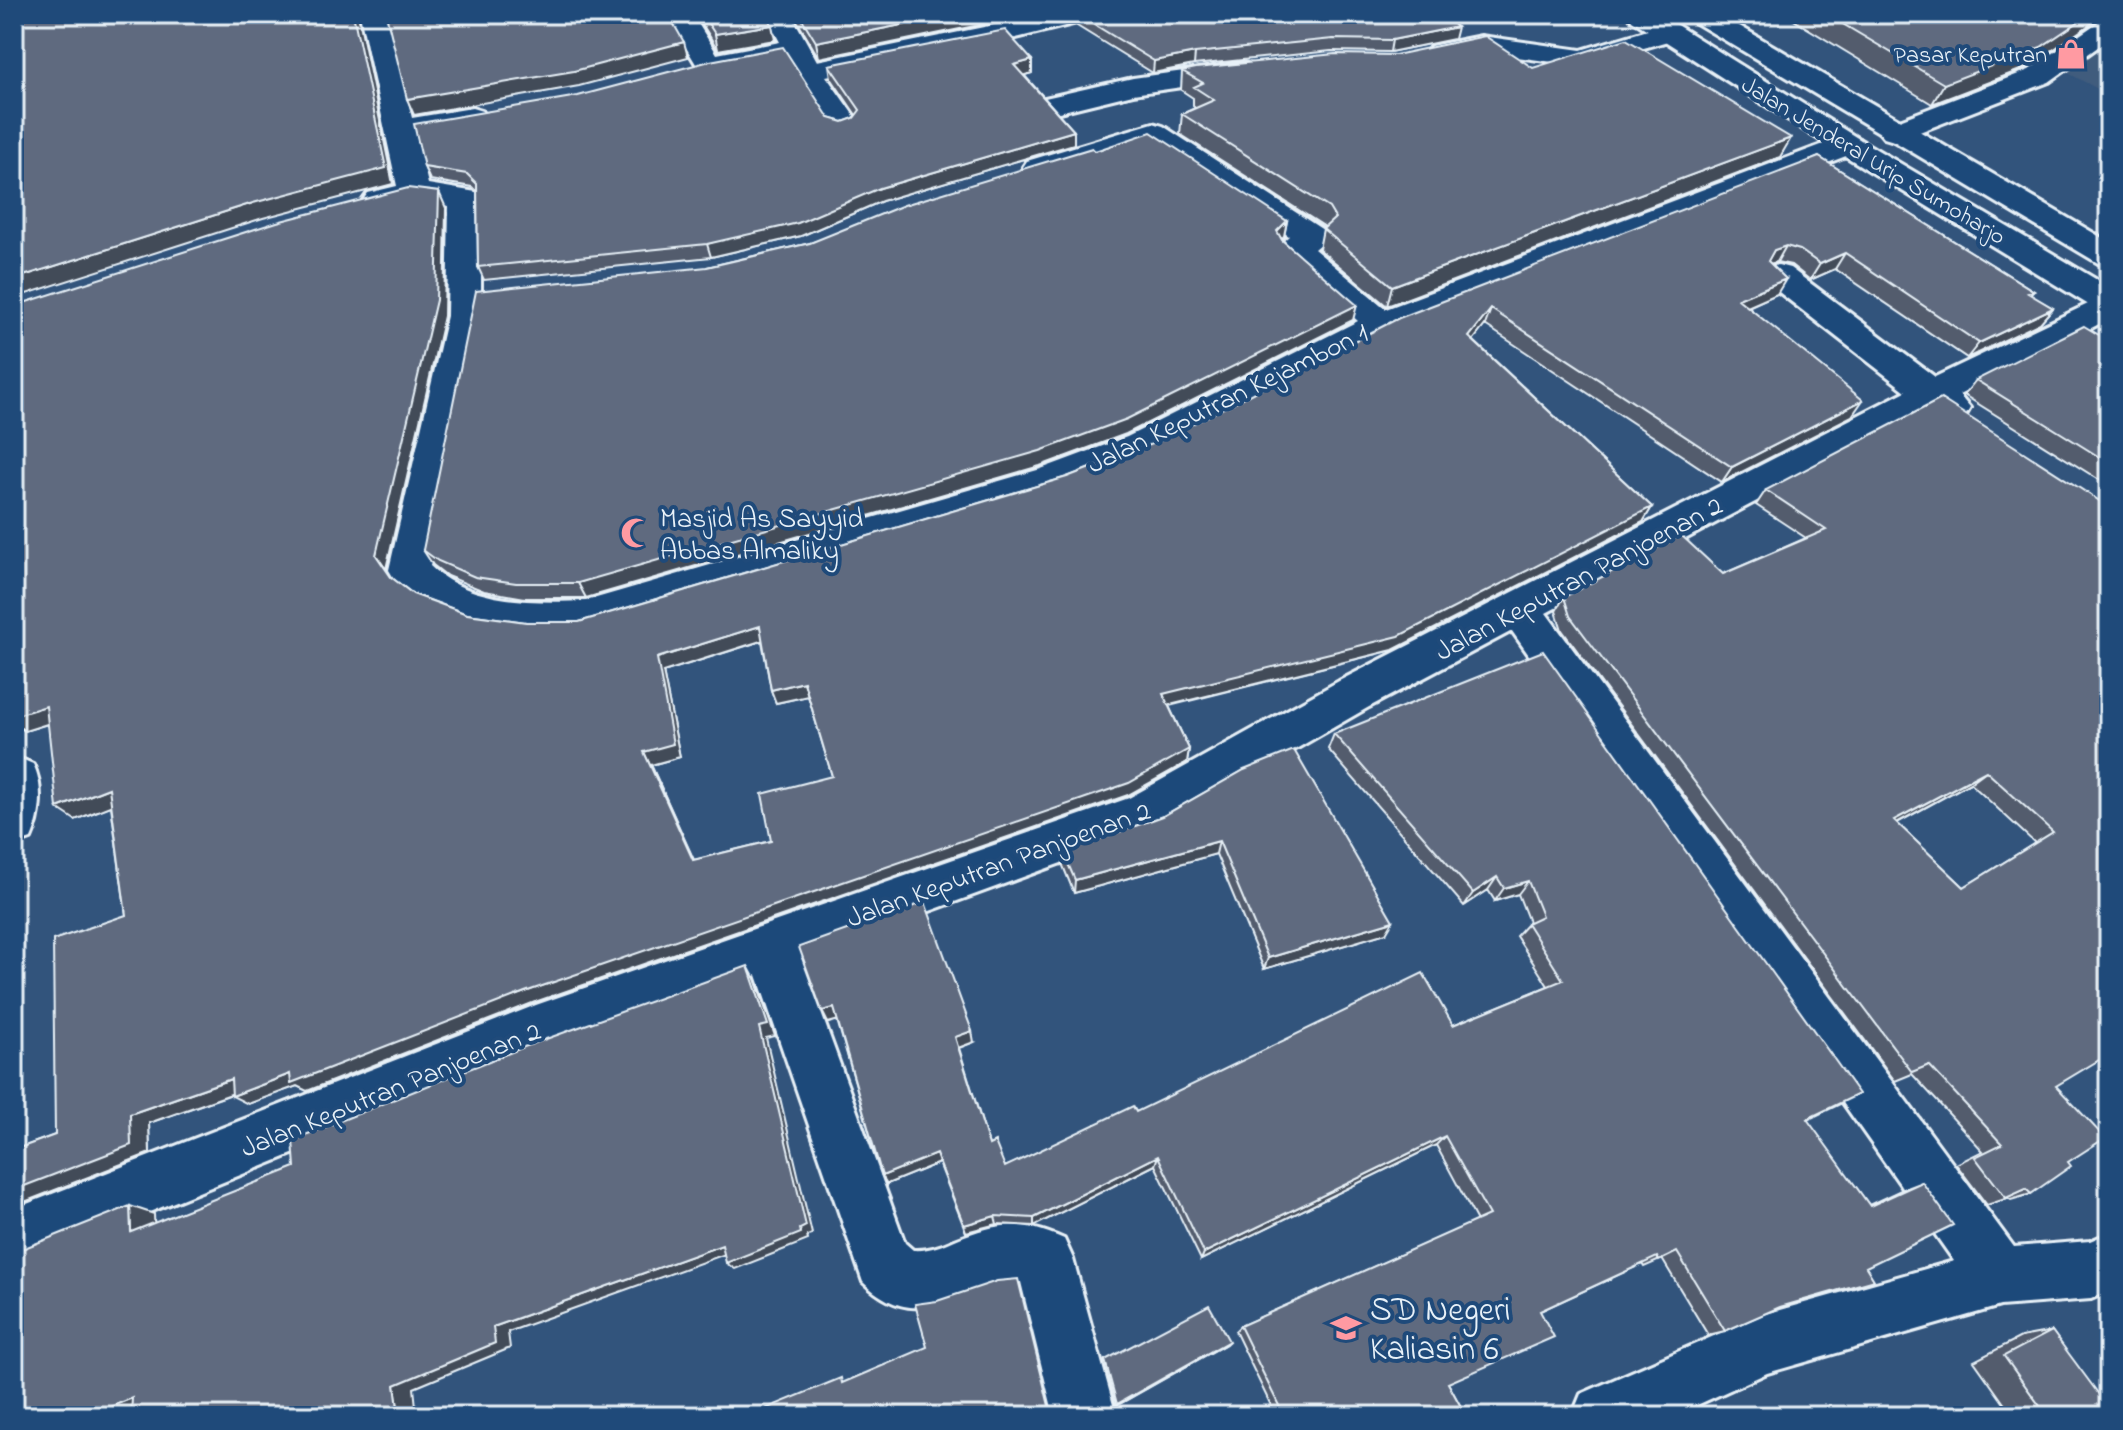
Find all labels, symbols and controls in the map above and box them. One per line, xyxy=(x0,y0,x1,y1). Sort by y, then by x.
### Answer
shop icon: Pasar Keputran xyxy=(2054,37,2088,71)
place label: Pasar Keputran xyxy=(1894,39,2047,74)
street label: Jalan Jenderal Urip Sumoharjo xyxy=(1734,69,2012,255)
street label: Jalan Keputran Kejambon 1 xyxy=(1081,314,1376,486)
street label: Jalan Keputran Panjoenan 2 xyxy=(1429,487,1731,673)
place label: Masjid As Sayyid Abbas Almaliky xyxy=(660,500,864,573)
mosque icon: Masjid As Sayyid Abbas Almaliky xyxy=(619,516,653,550)
street label: Jalan Keputran Panjoenan 2 xyxy=(842,792,1157,940)
street label: Jalan Keputran Panjoenan 2 xyxy=(235,1012,548,1170)
place label: SD Negeri Kaliasin 6 xyxy=(1370,1287,1511,1376)
school or university icon: SD Negeri Kaliasin 6 xyxy=(1329,1311,1363,1345)

